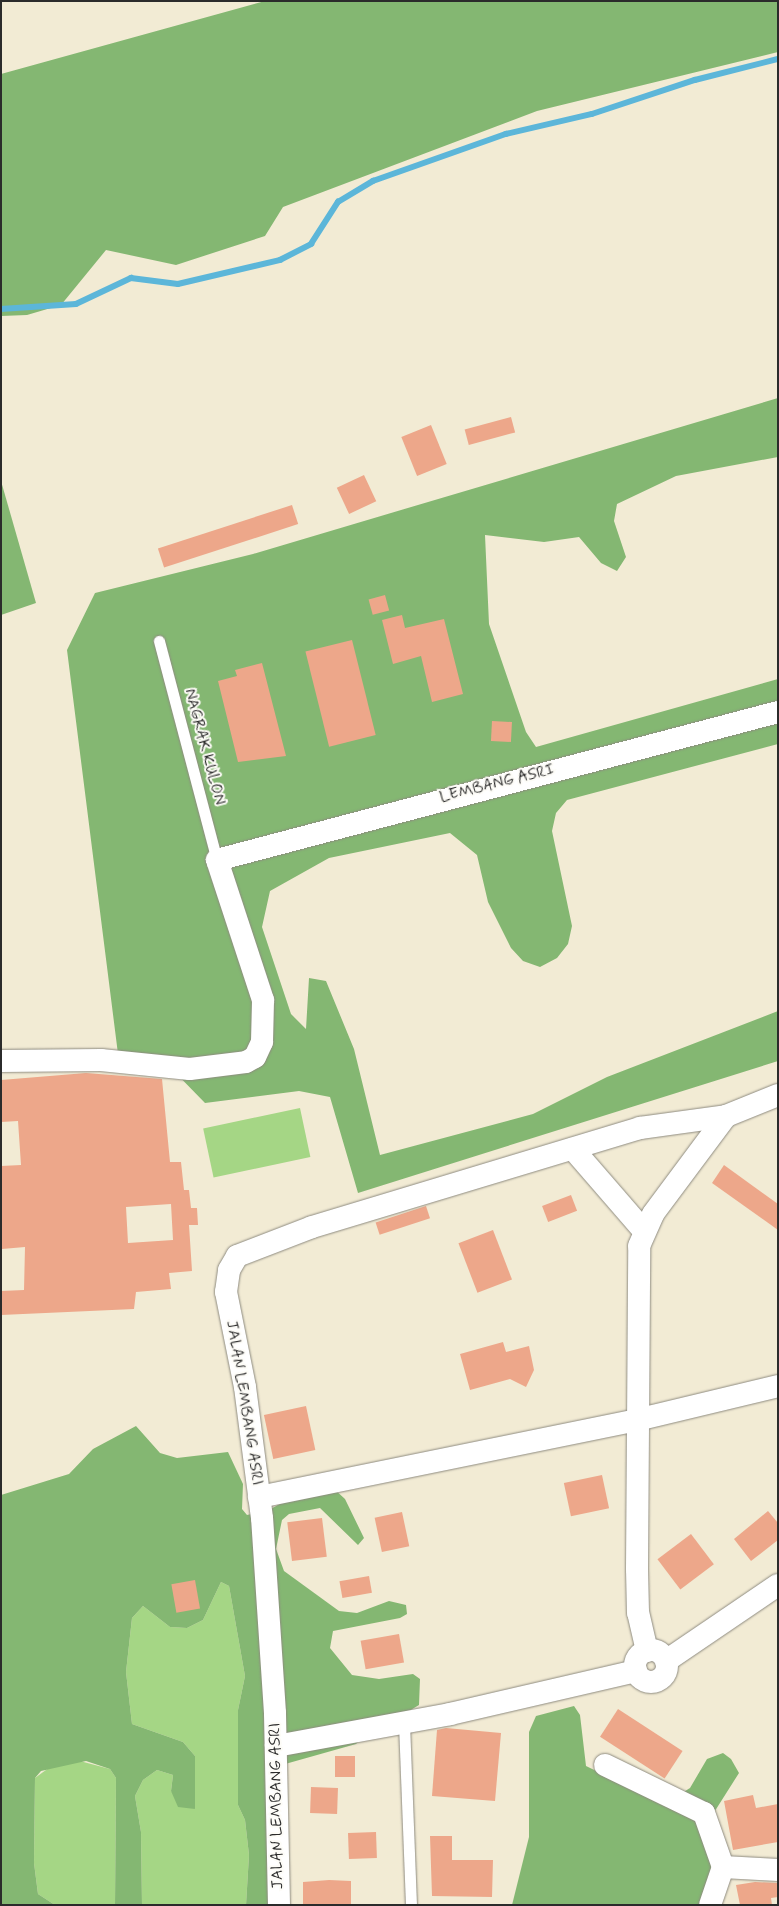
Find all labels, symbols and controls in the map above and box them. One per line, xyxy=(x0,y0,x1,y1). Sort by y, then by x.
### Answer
street label: NAGRAK KULON xyxy=(179,687,229,807)
street label: LEMBANG ASRI xyxy=(437,760,557,808)
street label: JALAN LEMBANG ASRI xyxy=(221,1317,267,1489)
street label: JALAN LEMBANG ASRI xyxy=(266,1720,288,1892)

